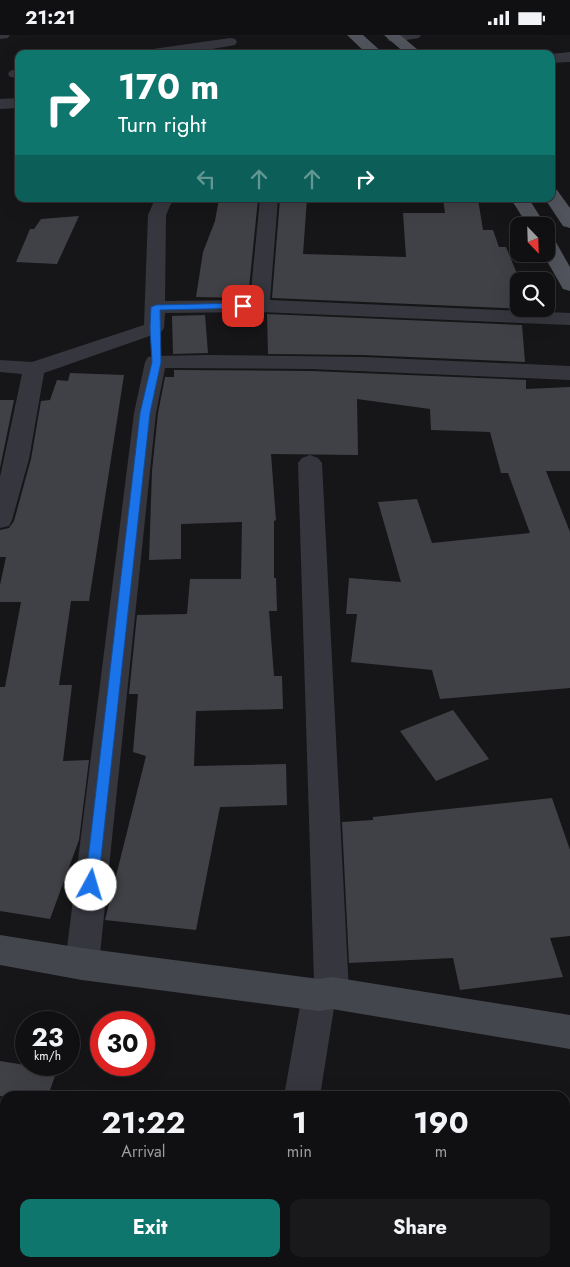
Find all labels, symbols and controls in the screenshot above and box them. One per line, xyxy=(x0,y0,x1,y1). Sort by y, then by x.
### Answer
text: 21:21 xyxy=(25,4,75,31)
text: 170 m xyxy=(118,62,219,112)
icon: right xyxy=(35,70,100,135)
text: Turn right xyxy=(118,108,206,140)
icon: left xyxy=(192,165,220,193)
icon: ahead xyxy=(245,165,273,193)
icon: ahead xyxy=(298,165,326,193)
icon: right xyxy=(351,165,379,193)
north arrow xyxy=(510,217,555,263)
map controls xyxy=(510,217,555,317)
button: search xyxy=(510,272,555,317)
pin xyxy=(222,285,264,327)
icon: arrive xyxy=(229,292,257,320)
position arrow xyxy=(64,858,116,910)
speed limit sign: 30 xyxy=(90,1011,155,1076)
text: 23 xyxy=(32,1019,63,1055)
text: km/h xyxy=(34,1047,61,1065)
text: 21:22 xyxy=(101,1101,185,1144)
text: 1 xyxy=(292,1101,307,1144)
text: 190 xyxy=(413,1101,469,1144)
text: Arrival xyxy=(121,1140,165,1163)
text: min xyxy=(287,1140,312,1163)
text: m xyxy=(435,1140,447,1163)
button: Exit xyxy=(20,1199,280,1257)
button: Share xyxy=(290,1199,550,1257)

